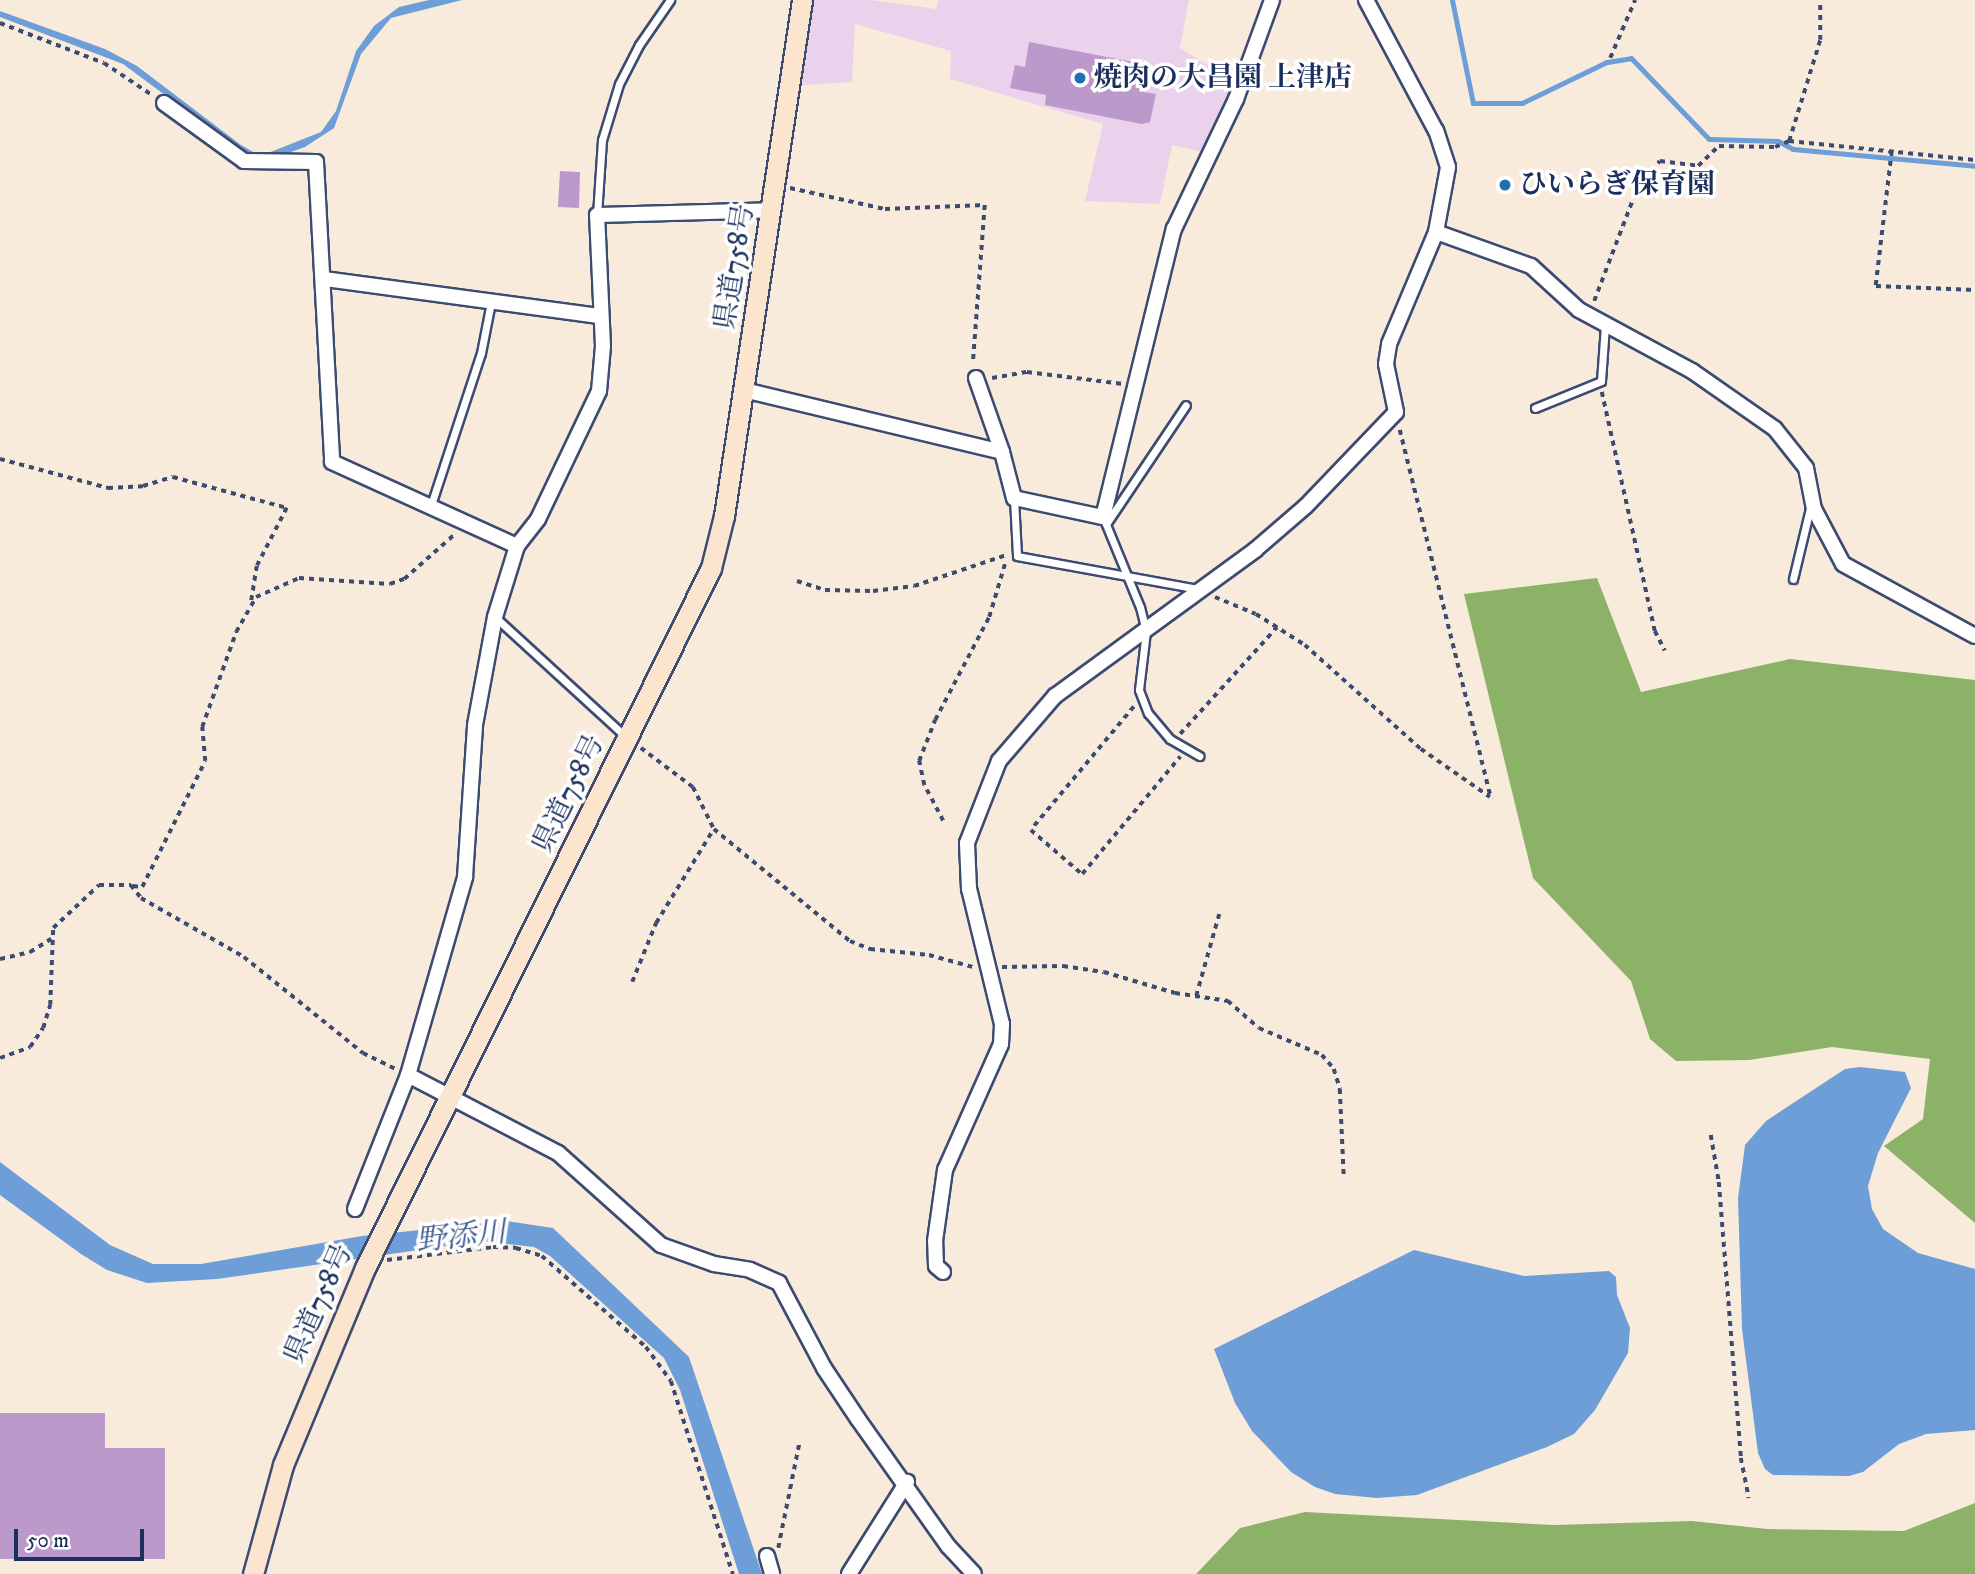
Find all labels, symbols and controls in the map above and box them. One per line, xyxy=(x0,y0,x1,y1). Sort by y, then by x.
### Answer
place label: 焼肉の大昌園 上津店 xyxy=(1094,61,1352,95)
marker: 焼肉の大昌園 上津店 xyxy=(1072,70,1088,86)
place label: ひいらぎ保育園 xyxy=(1519,168,1715,202)
marker: ひいらぎ保育園 xyxy=(1497,177,1513,193)
street label: 県道758号 xyxy=(709,202,761,332)
street label: 県道758号 xyxy=(526,730,612,858)
water label: 野添川 xyxy=(414,1215,508,1261)
street label: 県道758号 xyxy=(278,1239,360,1369)
scale bar xyxy=(18,1514,147,1558)
text: 50 m xyxy=(27,1528,69,1554)

